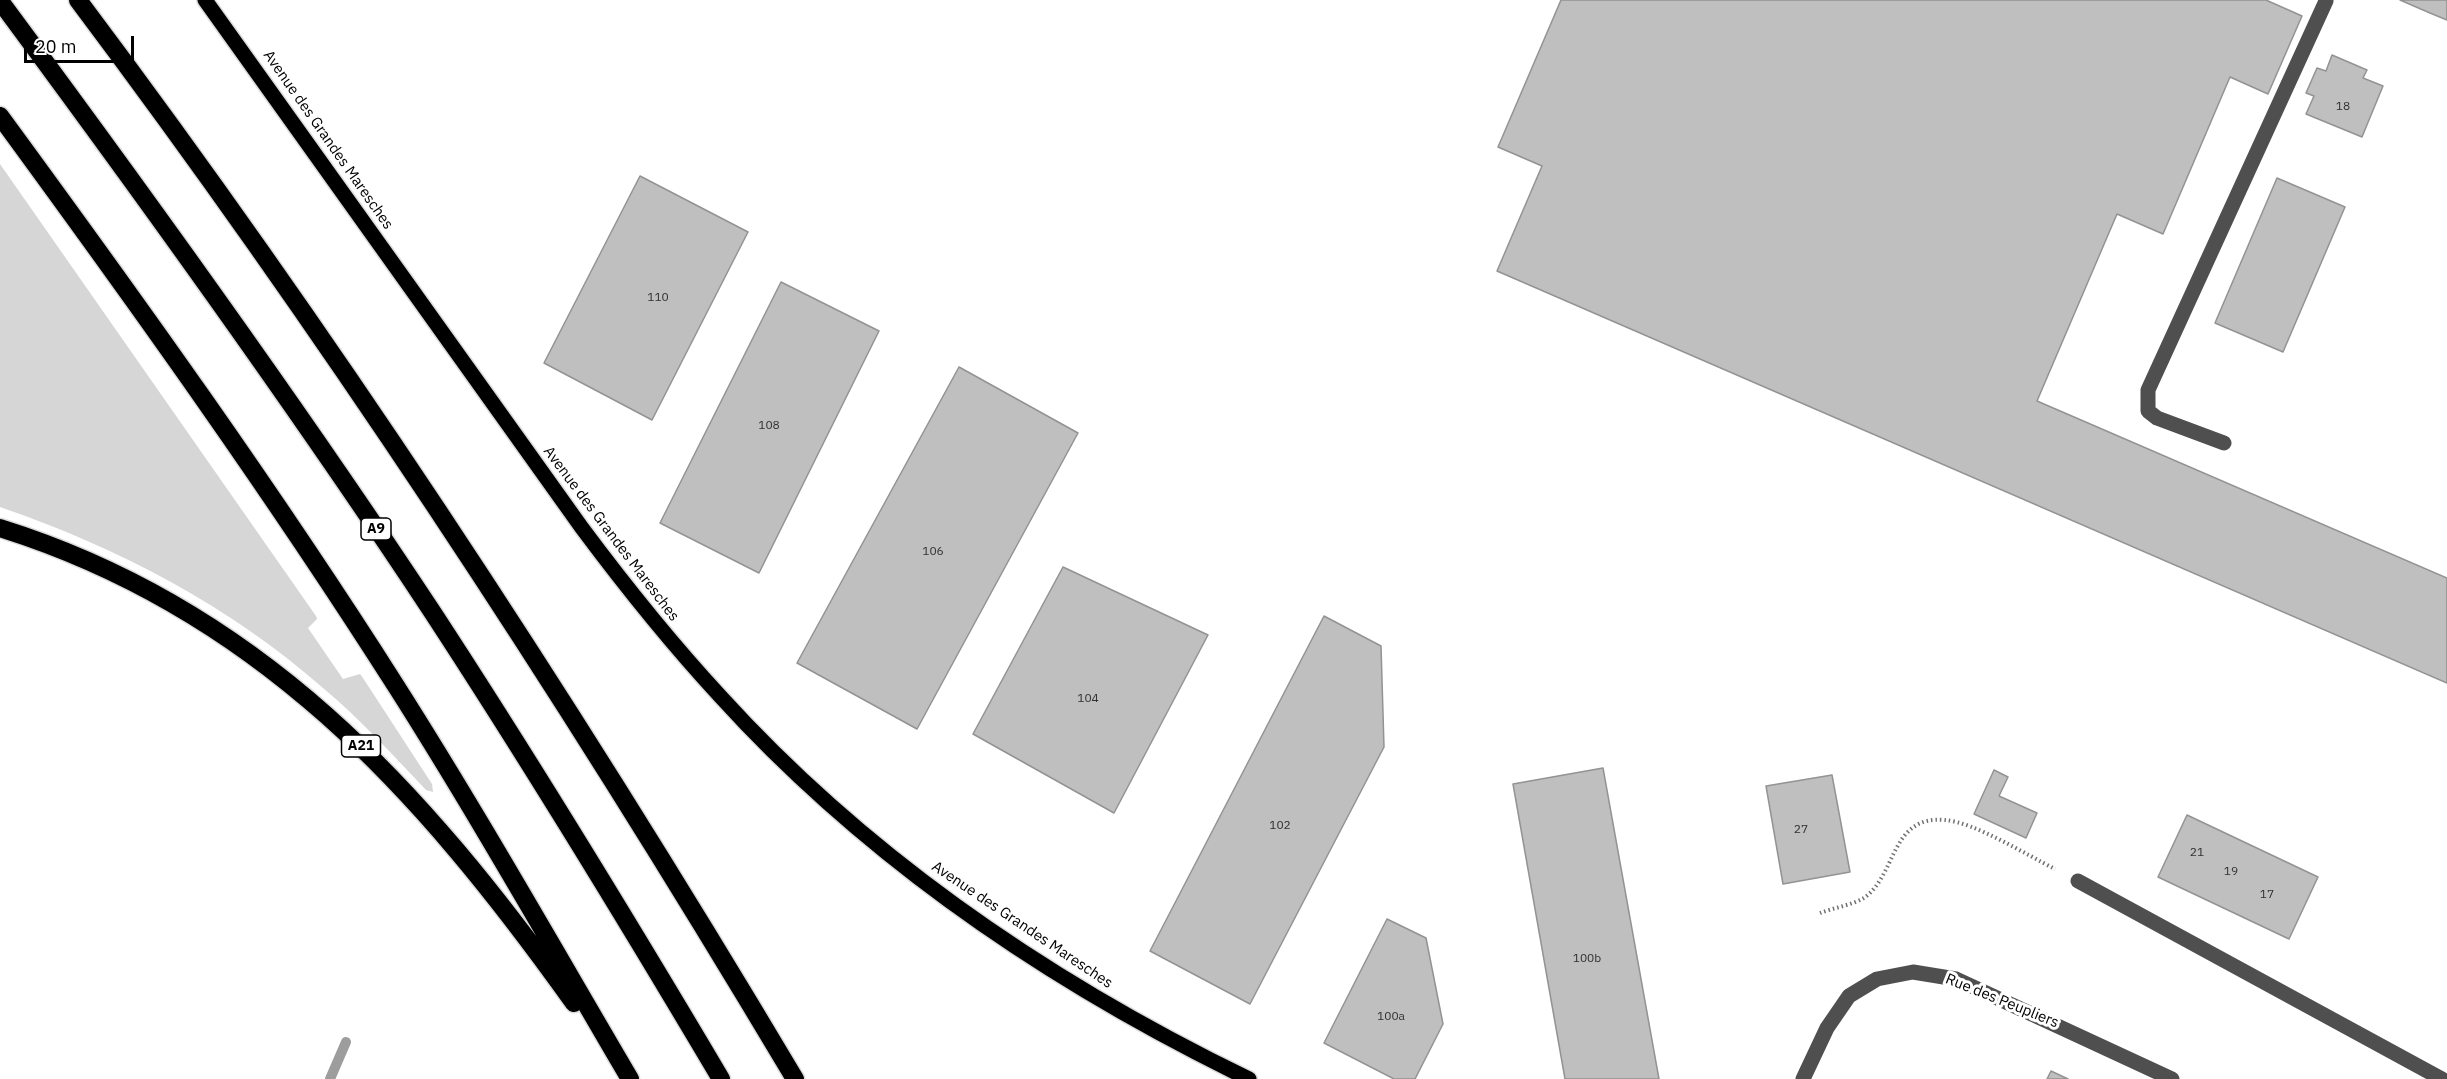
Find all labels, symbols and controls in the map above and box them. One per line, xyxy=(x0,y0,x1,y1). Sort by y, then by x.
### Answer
scale bar xyxy=(27,24,136,62)
text: 20 m xyxy=(35,35,77,58)
street label: Avenue des Grandes Maresches xyxy=(259,47,397,233)
house number: 18 xyxy=(2336,100,2350,114)
house number: 110 xyxy=(647,291,669,305)
house number: 108 xyxy=(758,419,780,433)
street label: Avenue des Grandes Maresches xyxy=(539,443,683,625)
road number: A9 xyxy=(361,518,391,540)
house number: 106 xyxy=(922,545,944,559)
house number: 104 xyxy=(1077,692,1099,706)
road number: A21 xyxy=(342,735,380,757)
house number: 102 xyxy=(1269,819,1291,833)
house number: 27 xyxy=(1794,823,1808,837)
house number: 21 xyxy=(2190,846,2204,860)
street label: Avenue des Grandes Maresches xyxy=(928,858,1116,992)
house number: 19 xyxy=(2224,865,2238,879)
house number: 17 xyxy=(2260,888,2274,902)
house number: 100b xyxy=(1573,952,1601,966)
street label: Rue des Peupliers xyxy=(1943,970,2061,1032)
house number: 100a xyxy=(1377,1010,1405,1024)

